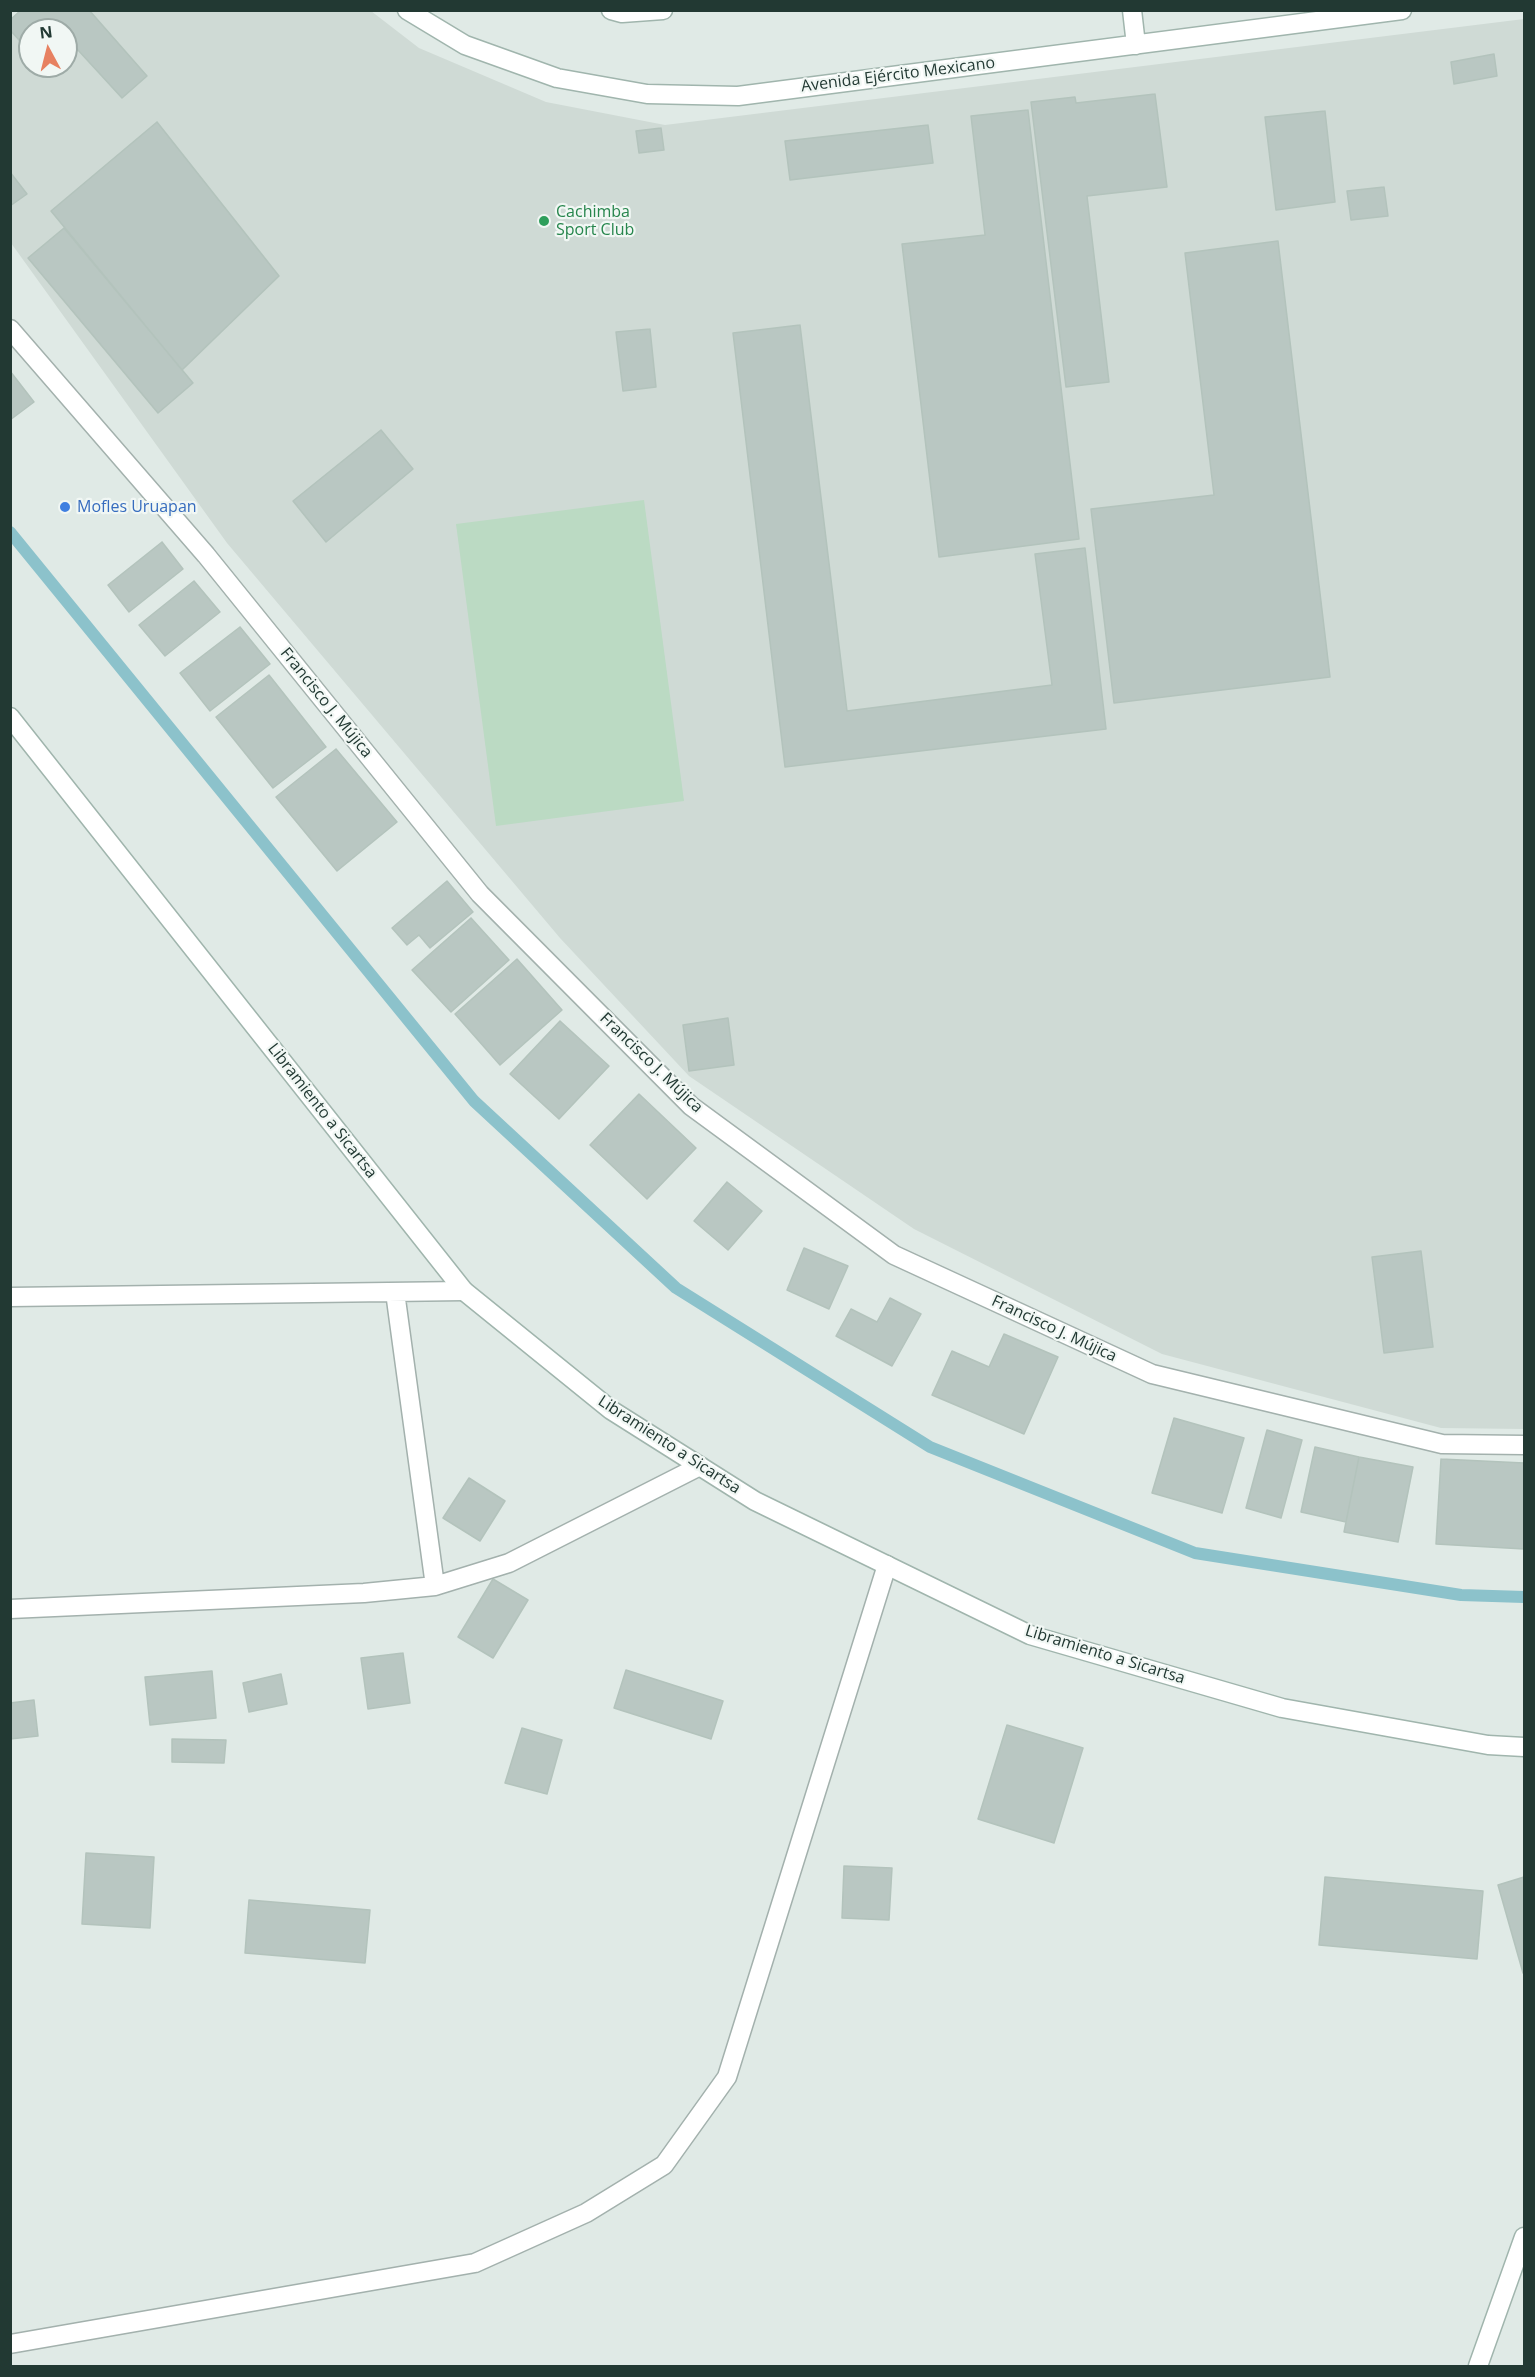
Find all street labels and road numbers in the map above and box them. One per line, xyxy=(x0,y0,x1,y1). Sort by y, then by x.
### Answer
street label: Avenida Ejército Mexicano xyxy=(800,54,996,96)
street label: Francisco J. Mújica xyxy=(276,644,376,762)
street label: Francisco J. Mújica xyxy=(596,1009,706,1117)
street label: Libramiento a Sicartsa xyxy=(263,1040,381,1182)
street label: Francisco J. Mújica xyxy=(988,1292,1120,1366)
street label: Libramiento a Sicartsa xyxy=(594,1392,744,1498)
street label: Libramiento a Sicartsa xyxy=(1023,1622,1187,1688)

